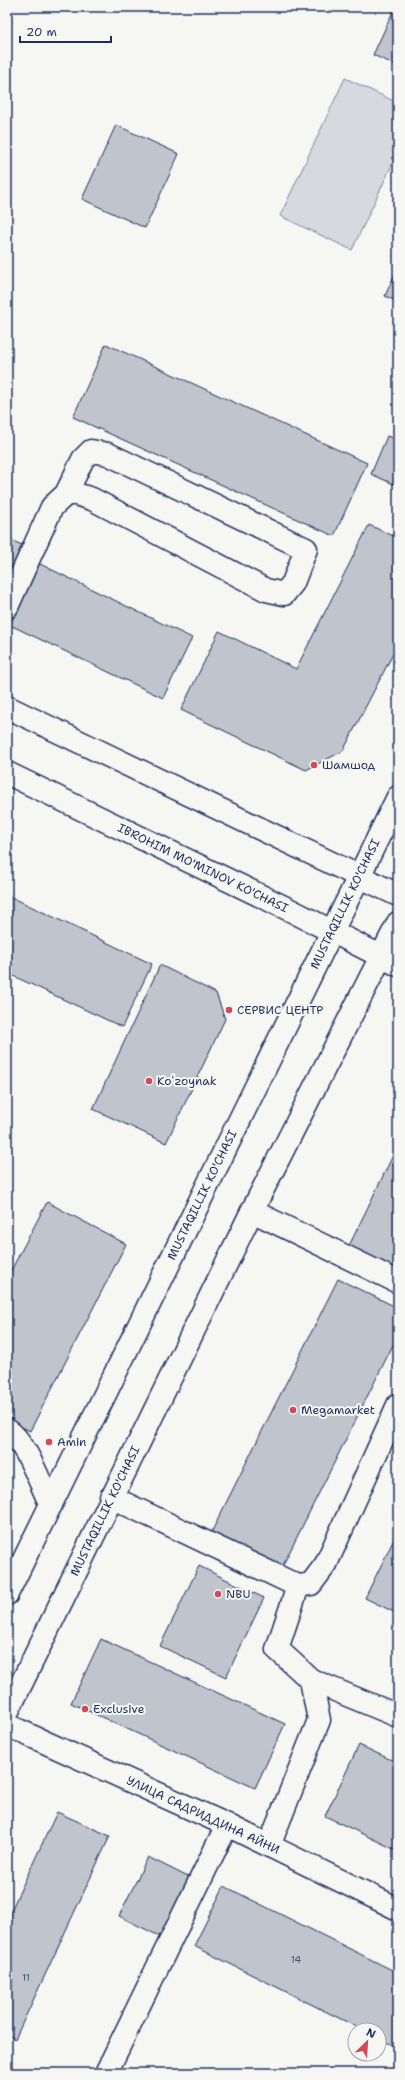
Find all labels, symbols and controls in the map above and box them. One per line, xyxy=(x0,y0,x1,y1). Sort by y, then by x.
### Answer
scale bar xyxy=(20,18,111,44)
text: 20 m xyxy=(26,24,57,40)
place label: Шамшод xyxy=(322,757,376,773)
marker: Шамшод xyxy=(309,760,319,770)
street label: IBROHIM MO'MINOV KO'CHASI xyxy=(115,820,291,917)
street label: MUSTAQILLIK KO'CHASI xyxy=(307,836,384,972)
place label: СЕРВИС ЦЕНТР xyxy=(237,1002,323,1018)
marker: СЕРВИС ЦЕНТР xyxy=(224,1005,234,1015)
place label: Koʻzoynak xyxy=(157,1073,217,1089)
marker: Koʻzoynak xyxy=(144,1076,154,1086)
street label: MUSTAQILLIK KO'CHASI xyxy=(164,1127,241,1263)
place label: Megamarket xyxy=(301,1402,375,1418)
marker: Megamarket xyxy=(288,1405,298,1415)
place label: Amin xyxy=(57,1434,86,1450)
marker: Amin xyxy=(44,1437,54,1447)
street label: MUSTAQILLIK KO'CHASI xyxy=(67,1443,144,1579)
place label: NBU xyxy=(226,1586,250,1602)
marker: NBU xyxy=(213,1589,223,1599)
place label: Exclusive xyxy=(93,1701,145,1717)
marker: Exclusive xyxy=(80,1704,90,1714)
street label: УЛИЦА САДРИДДИНА АЙНИ xyxy=(124,1772,282,1858)
house number: 14 xyxy=(291,1953,301,1966)
house number: 11 xyxy=(22,1971,30,1984)
north arrow xyxy=(347,2022,387,2062)
text: N xyxy=(364,2025,378,2042)

